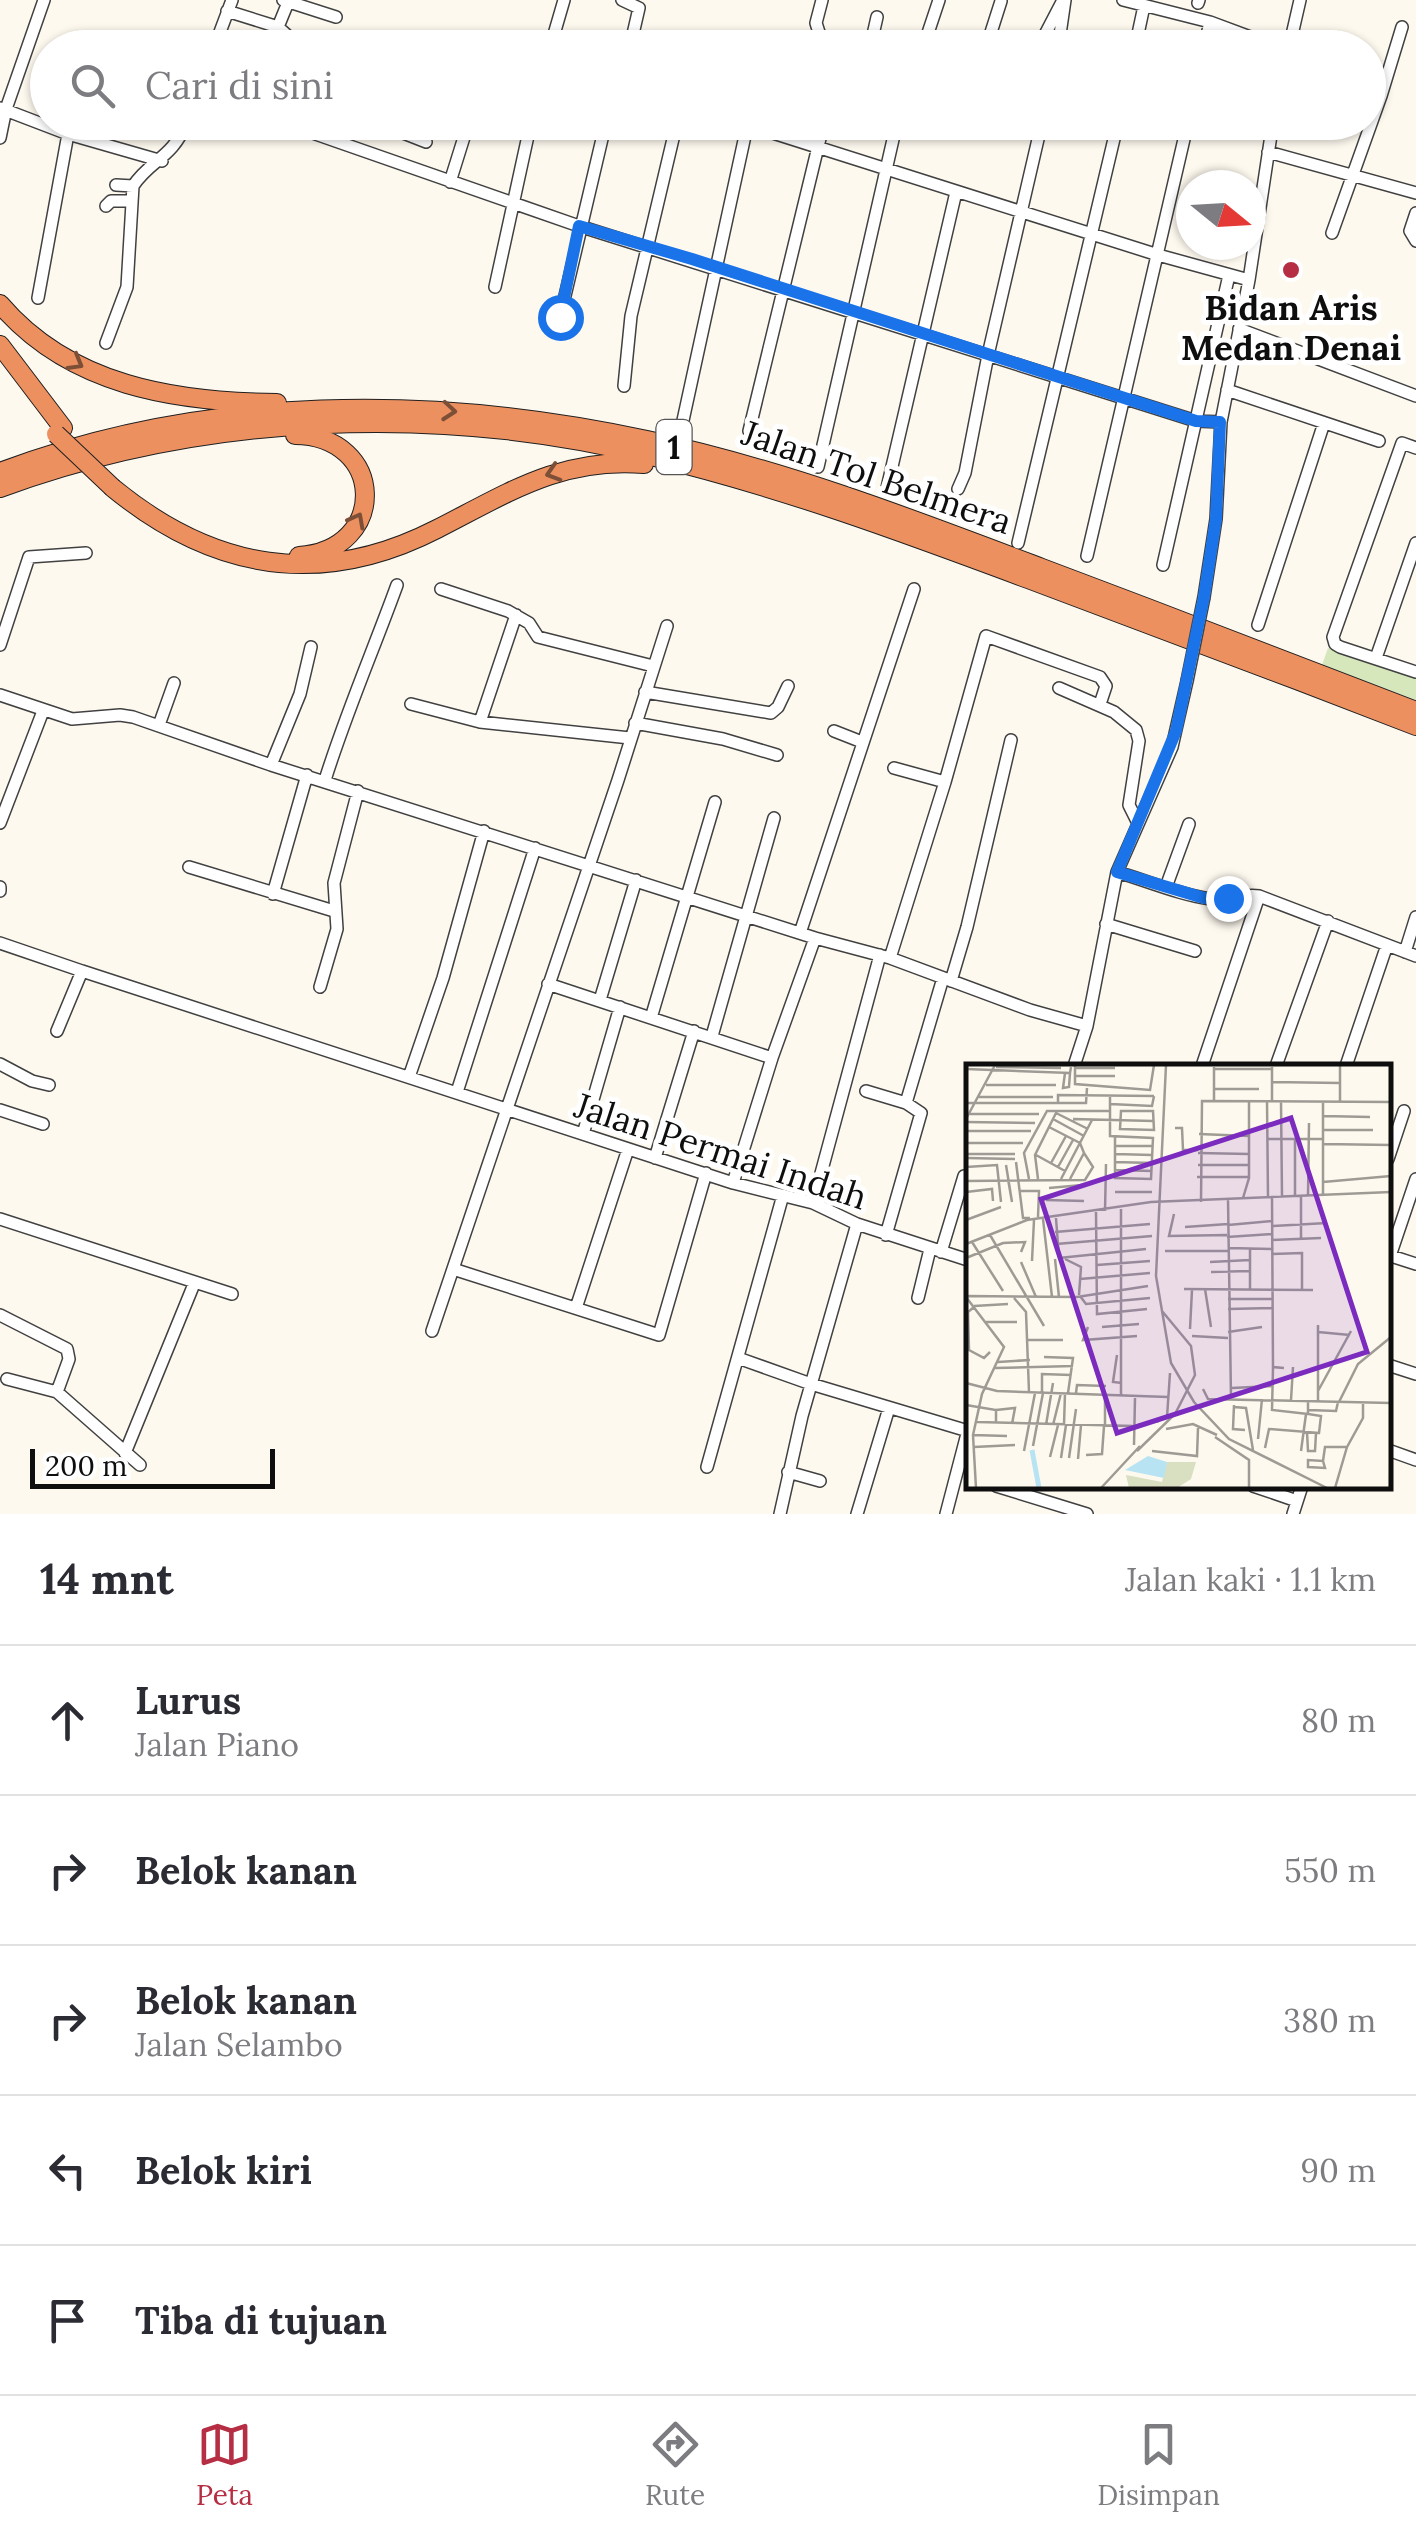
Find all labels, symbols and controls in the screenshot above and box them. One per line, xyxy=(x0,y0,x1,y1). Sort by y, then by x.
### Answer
search box xyxy=(30,30,1386,140)
icon: search xyxy=(65,58,120,113)
text: Cari di sini xyxy=(145,61,334,109)
north arrow xyxy=(1176,170,1266,260)
marker: Bidan Aris Medan Denai xyxy=(1280,259,1302,281)
place label: Bidan Aris Medan Denai xyxy=(1181,285,1401,370)
route start xyxy=(538,295,584,341)
one-way arrow xyxy=(66,351,84,371)
one-way arrow xyxy=(442,399,458,421)
street label: Jalan Tol Belmera xyxy=(735,409,1018,544)
road number: 1 xyxy=(656,420,692,474)
one-way arrow xyxy=(546,462,563,482)
one-way arrow xyxy=(345,513,364,531)
route end xyxy=(1206,876,1252,922)
inset map xyxy=(966,1064,1391,1489)
street label: Jalan Permai Indah xyxy=(568,1082,873,1219)
scale bar xyxy=(30,1444,275,1488)
text: 200 m xyxy=(45,1448,127,1484)
text: 14 mnt xyxy=(40,1552,174,1606)
text: Jalan kaki · 1.1 km xyxy=(1125,1559,1376,1600)
text: Lurus xyxy=(135,1676,241,1724)
icon: ahead xyxy=(40,1693,95,1748)
text: 80 m xyxy=(1301,1700,1376,1741)
text: Jalan Piano xyxy=(135,1724,299,1765)
icon: right xyxy=(40,1843,95,1898)
text: Belok kanan xyxy=(135,1846,357,1894)
text: 550 m xyxy=(1284,1850,1376,1891)
text: Belok kanan xyxy=(135,1976,357,2024)
icon: right xyxy=(40,1993,95,2048)
text: 380 m xyxy=(1283,2000,1376,2041)
text: Jalan Selambo xyxy=(135,2024,343,2065)
icon: left xyxy=(40,2143,95,2198)
text: Belok kiri xyxy=(135,2146,312,2194)
text: 90 m xyxy=(1301,2150,1376,2191)
icon: arrive xyxy=(40,2293,95,2348)
text: Tiba di tujuan xyxy=(135,2296,387,2344)
tab: Peta xyxy=(196,2417,253,2513)
tab: Rute xyxy=(645,2417,705,2513)
tab: Disimpan xyxy=(1097,2417,1220,2513)

